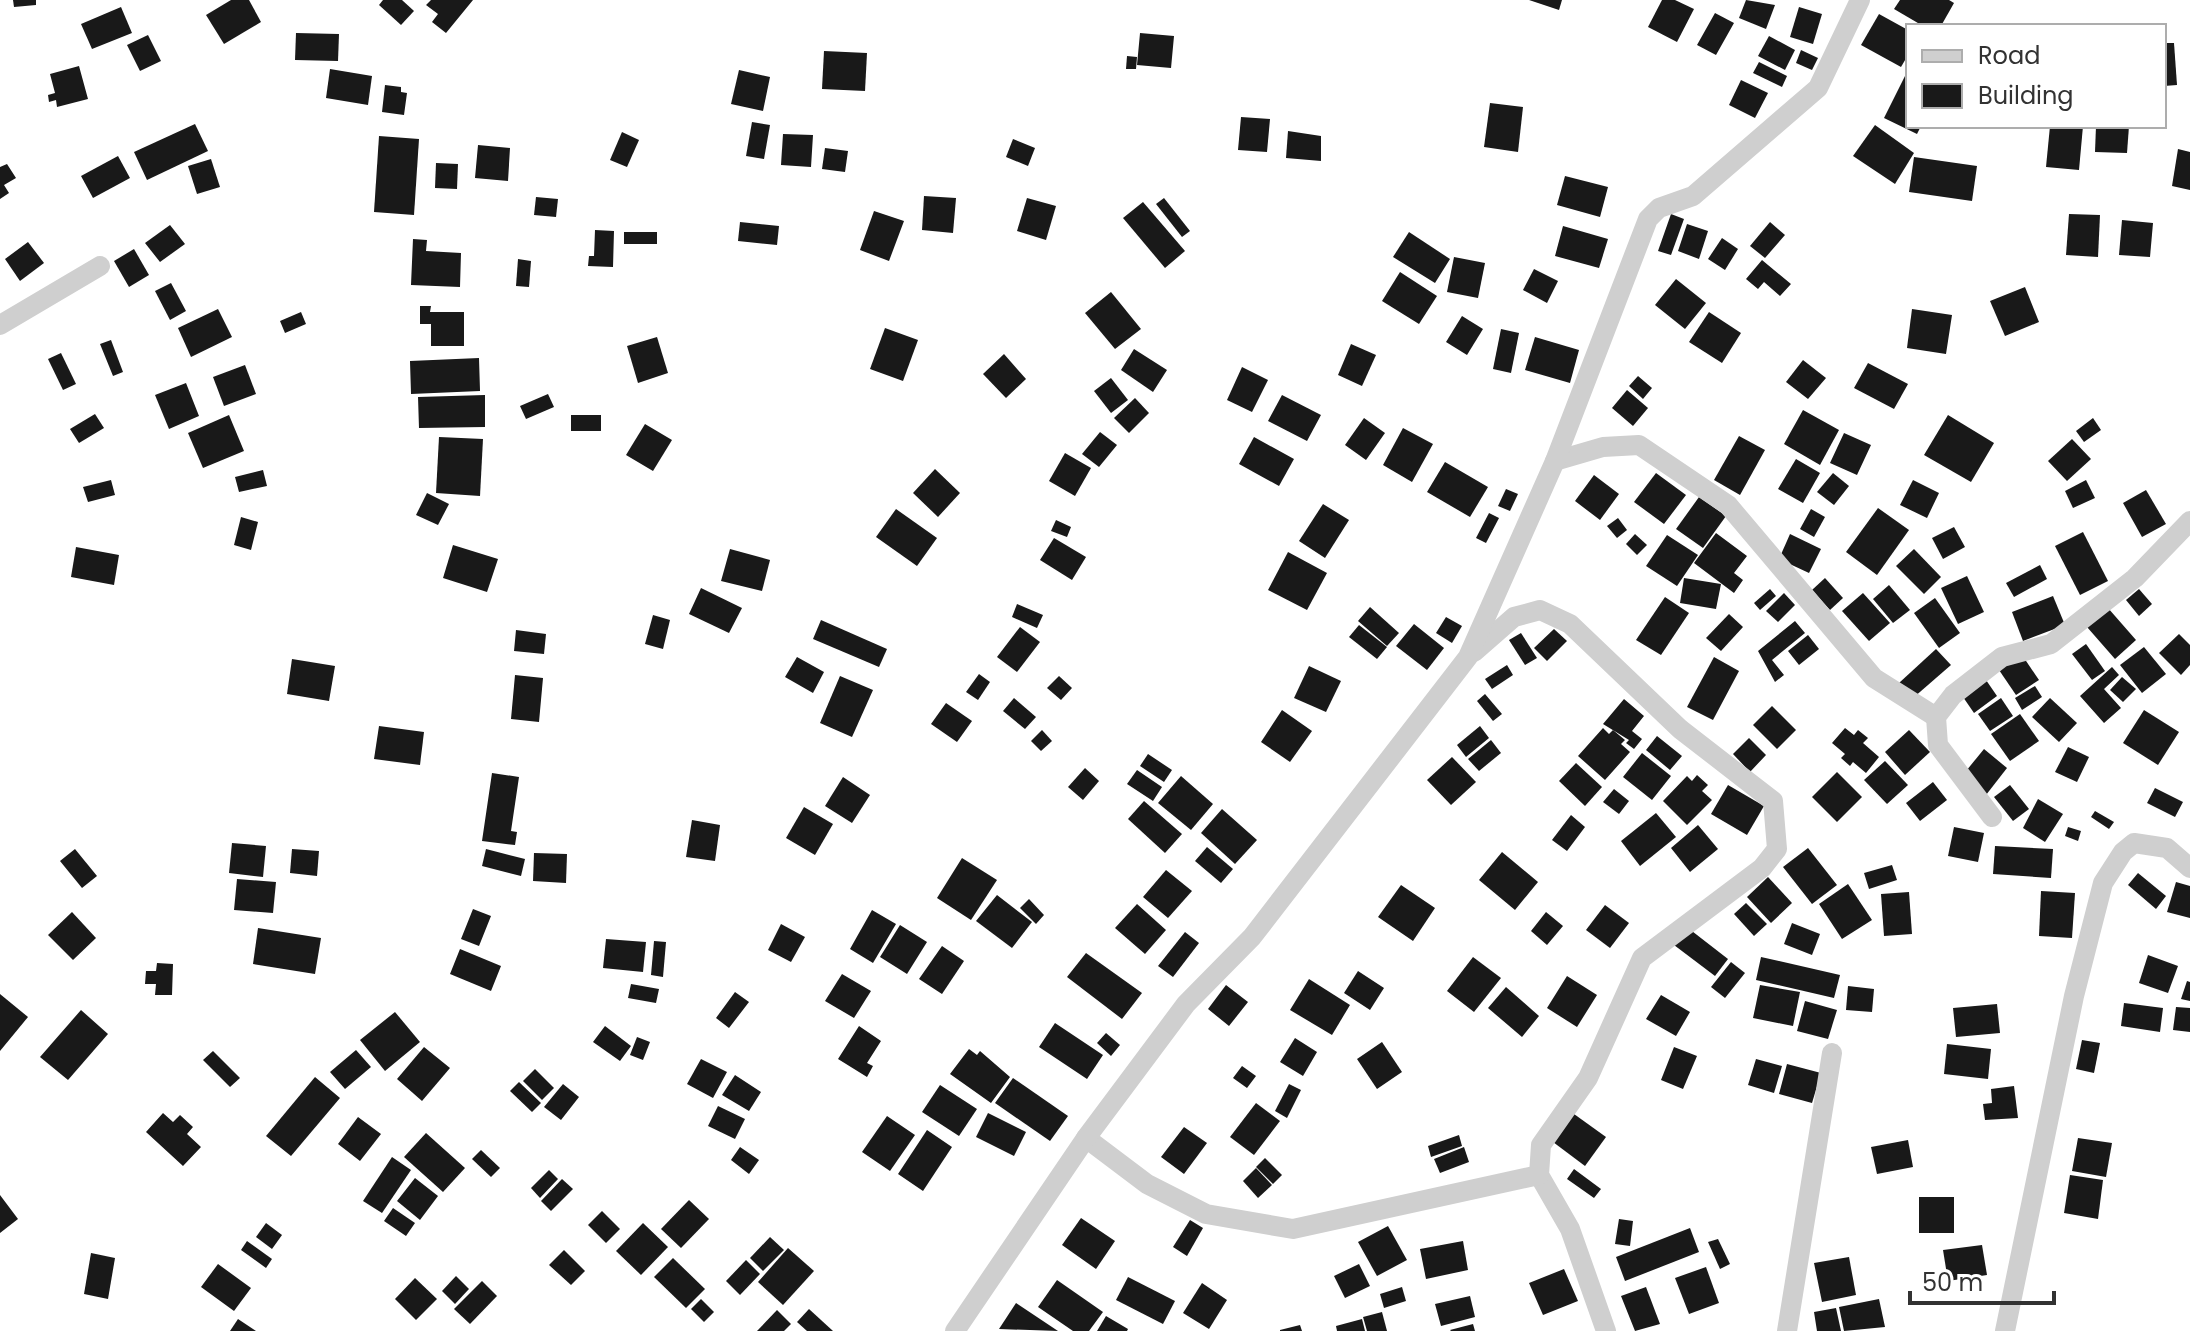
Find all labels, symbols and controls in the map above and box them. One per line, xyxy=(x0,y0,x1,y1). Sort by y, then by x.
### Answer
legend xyxy=(1906,24,2166,128)
text: Road xyxy=(1978,39,2040,72)
text: Building xyxy=(1978,79,2074,112)
scale bar xyxy=(1910,1255,2054,1305)
text: 50 m xyxy=(1922,1266,1983,1299)

